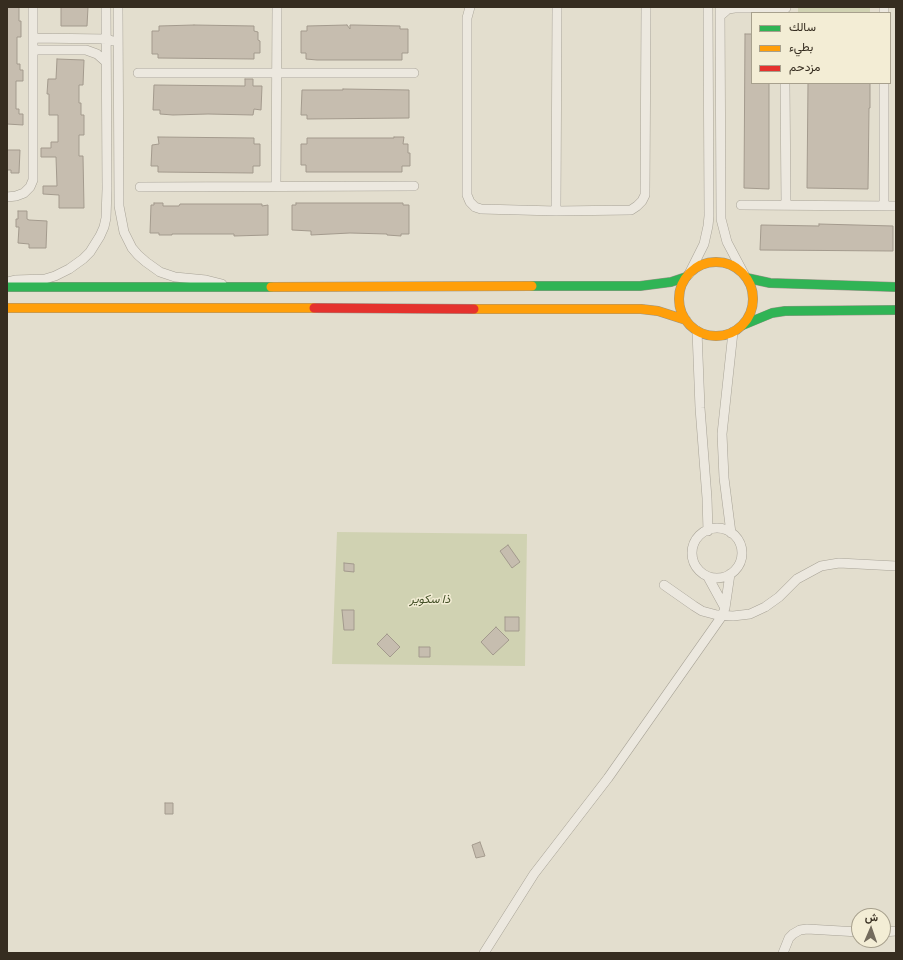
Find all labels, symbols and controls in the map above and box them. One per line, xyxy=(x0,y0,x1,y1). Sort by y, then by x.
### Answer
legend xyxy=(751,12,891,84)
text: سالك xyxy=(789,20,816,34)
text: بطيء xyxy=(789,40,813,54)
text: مزدحم xyxy=(789,60,820,74)
park label: ذا سكوير xyxy=(410,592,450,606)
north arrow xyxy=(851,908,891,948)
text: ش xyxy=(865,911,878,923)

